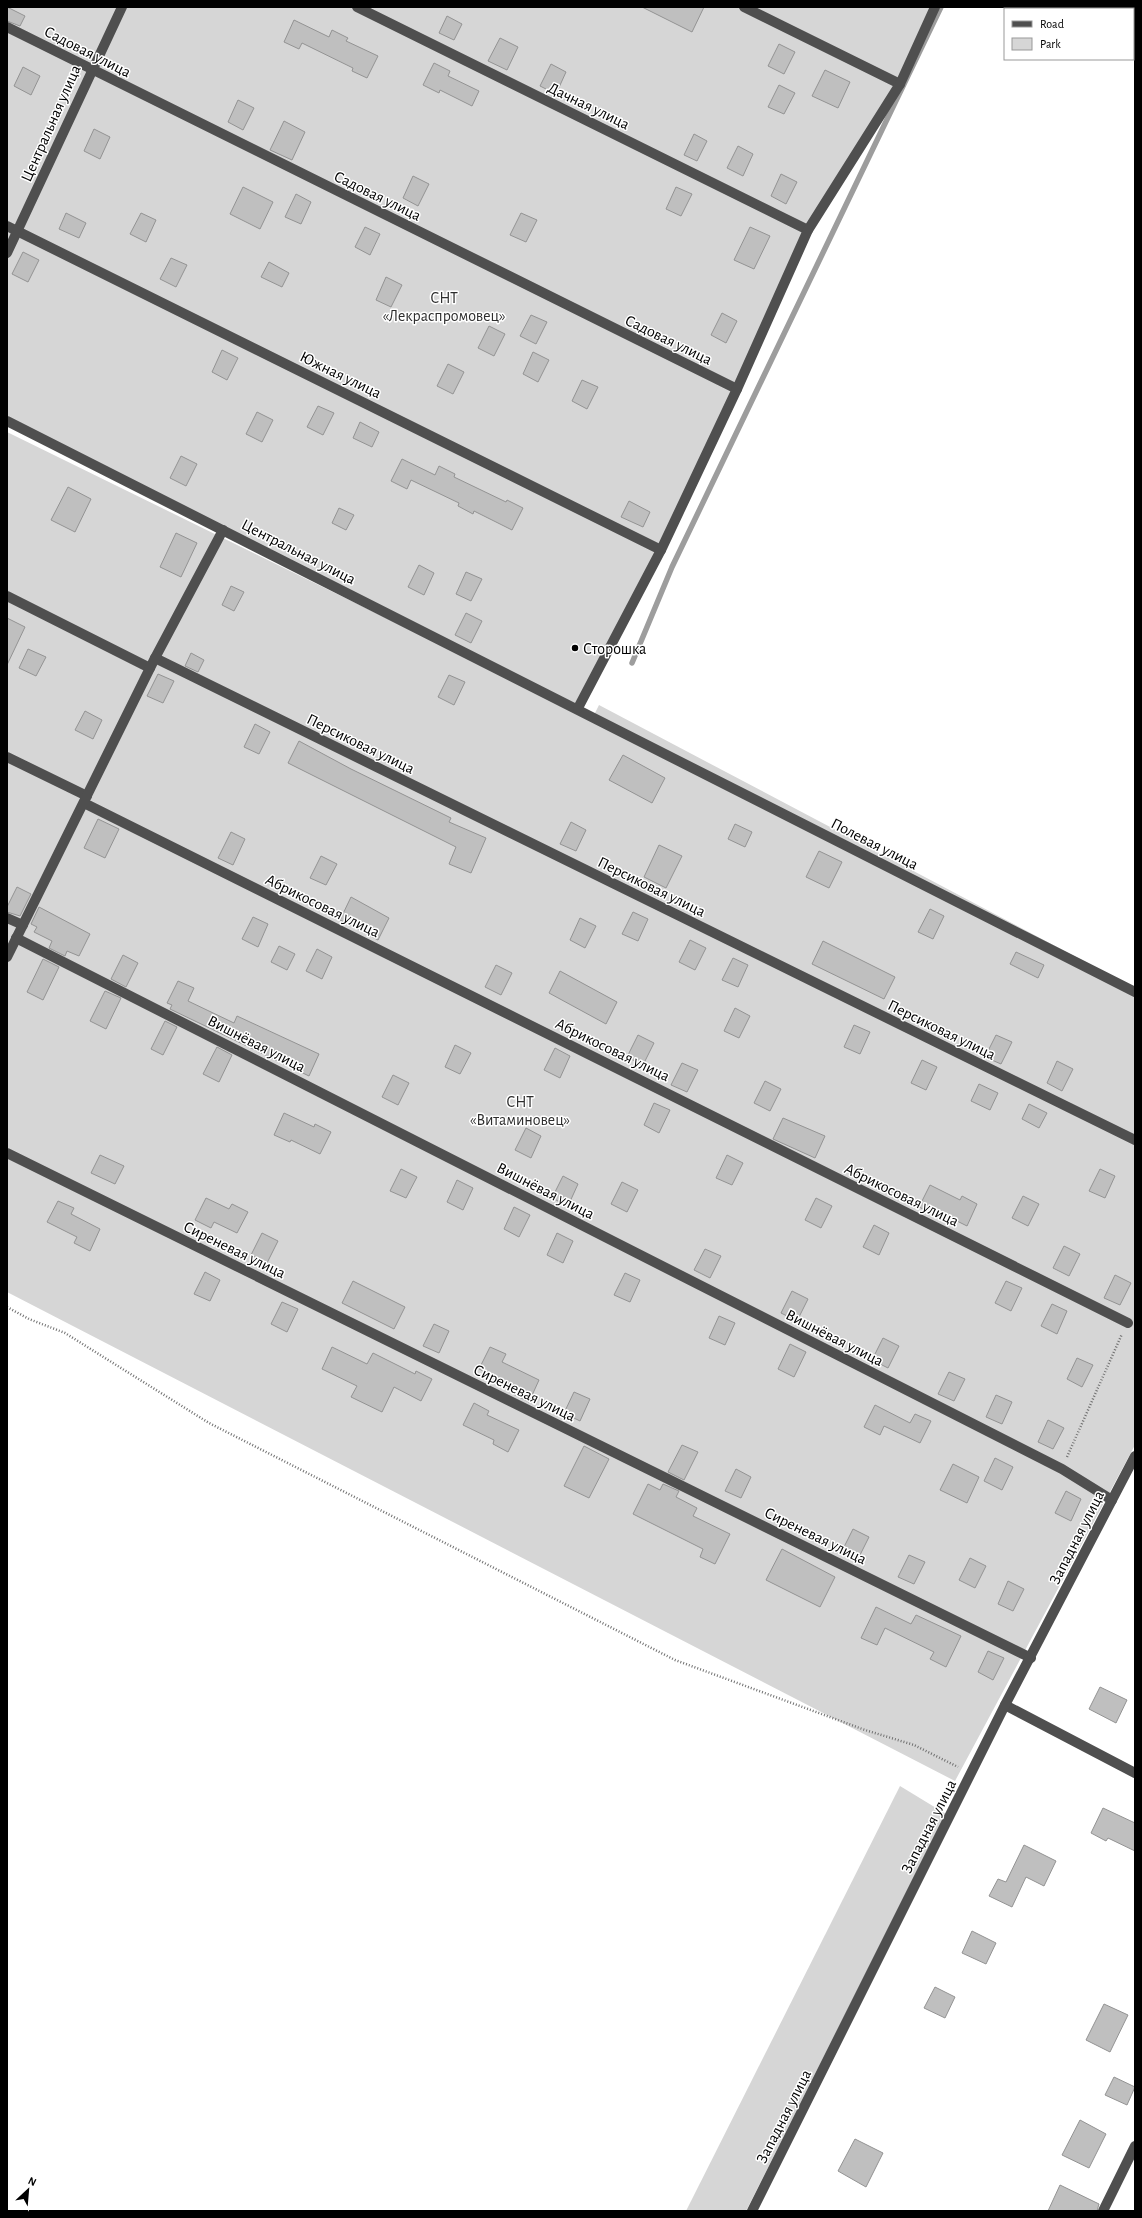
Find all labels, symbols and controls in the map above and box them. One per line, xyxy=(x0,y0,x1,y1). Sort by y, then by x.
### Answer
legend xyxy=(1004,8,1134,60)
text: Road xyxy=(1040,18,1064,30)
street label: Садовая улица xyxy=(41,23,133,81)
text: Park xyxy=(1040,38,1061,50)
street label: Центральная улица xyxy=(18,63,85,185)
street label: Дачная улица xyxy=(545,79,632,133)
street label: Садовая улица xyxy=(331,168,424,225)
park label: СНТ «Лекраспромовец» xyxy=(382,290,506,324)
street label: Садовая улица xyxy=(622,312,715,369)
street label: Южная улица xyxy=(297,348,384,402)
street label: Центральная улица xyxy=(238,516,358,588)
place label: Сторошка xyxy=(583,641,646,657)
marker: Сторошка xyxy=(570,643,580,653)
street label: Персиковая улица xyxy=(304,711,417,778)
street label: Полевая улица xyxy=(828,815,921,874)
street label: Персиковая улица xyxy=(595,854,708,921)
street label: Абрикосовая улица xyxy=(262,871,382,941)
street label: Персиковая улица xyxy=(885,997,998,1064)
street label: Вишнёвая улица xyxy=(205,1012,308,1076)
street label: Абрикосовая улица xyxy=(552,1015,672,1085)
park label: СНТ «Витаминовец» xyxy=(470,1094,570,1128)
street label: Вишнёвая улица xyxy=(494,1159,597,1223)
street label: Абрикосовая улица xyxy=(841,1160,961,1230)
street label: Сиреневая улица xyxy=(181,1218,288,1282)
street label: Вишнёвая улица xyxy=(783,1306,886,1370)
street label: Сиреневая улица xyxy=(471,1361,578,1425)
street label: Западная улица xyxy=(1046,1488,1108,1587)
street label: Сиреневая улица xyxy=(762,1504,869,1568)
street label: Западная улица xyxy=(898,1777,960,1876)
street label: Западная улица xyxy=(753,2067,815,2166)
north arrow xyxy=(8,2170,48,2210)
text: N xyxy=(26,2175,38,2188)

